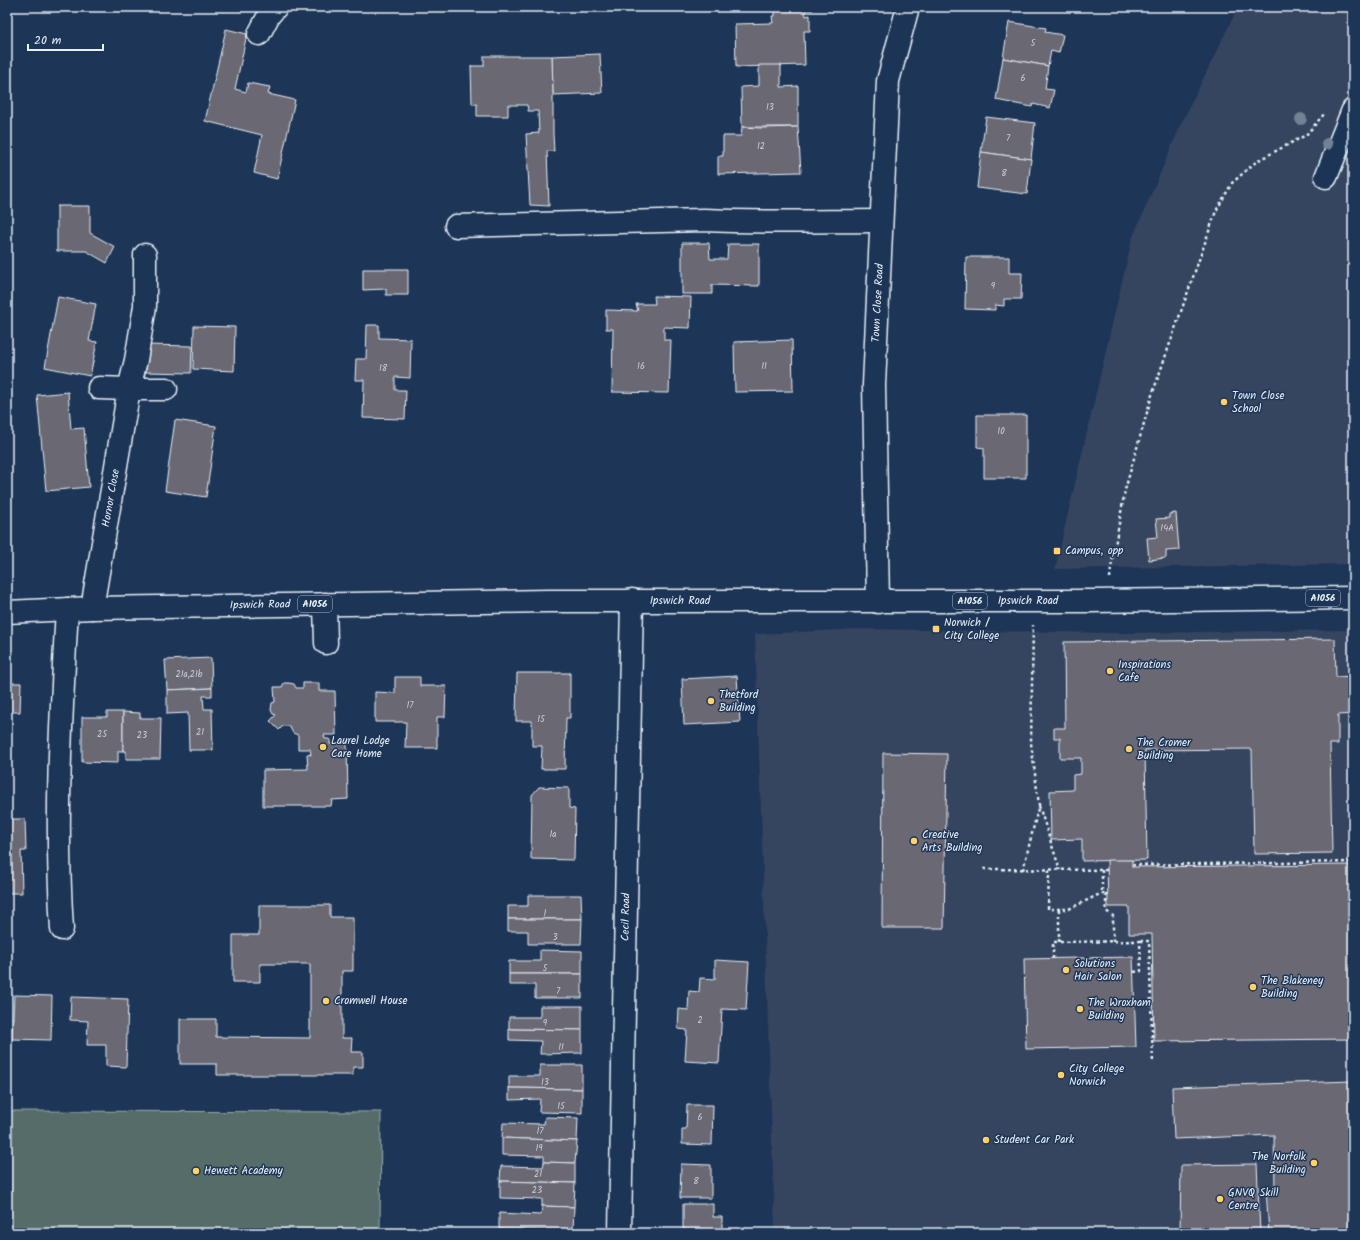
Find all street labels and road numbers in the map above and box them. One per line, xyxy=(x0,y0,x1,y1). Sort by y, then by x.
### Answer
street label: Town Close Road xyxy=(867,263,889,343)
street label: Hornor Close xyxy=(97,467,125,529)
road number: A1056 xyxy=(1306,590,1340,606)
street label: Ipswich Road xyxy=(650,592,711,610)
street label: Ipswich Road xyxy=(998,592,1059,610)
road number: A1056 xyxy=(953,593,987,609)
street label: Ipswich Road xyxy=(230,595,291,615)
road number: A1056 xyxy=(298,596,332,612)
street label: Cecil Road xyxy=(617,892,635,941)

